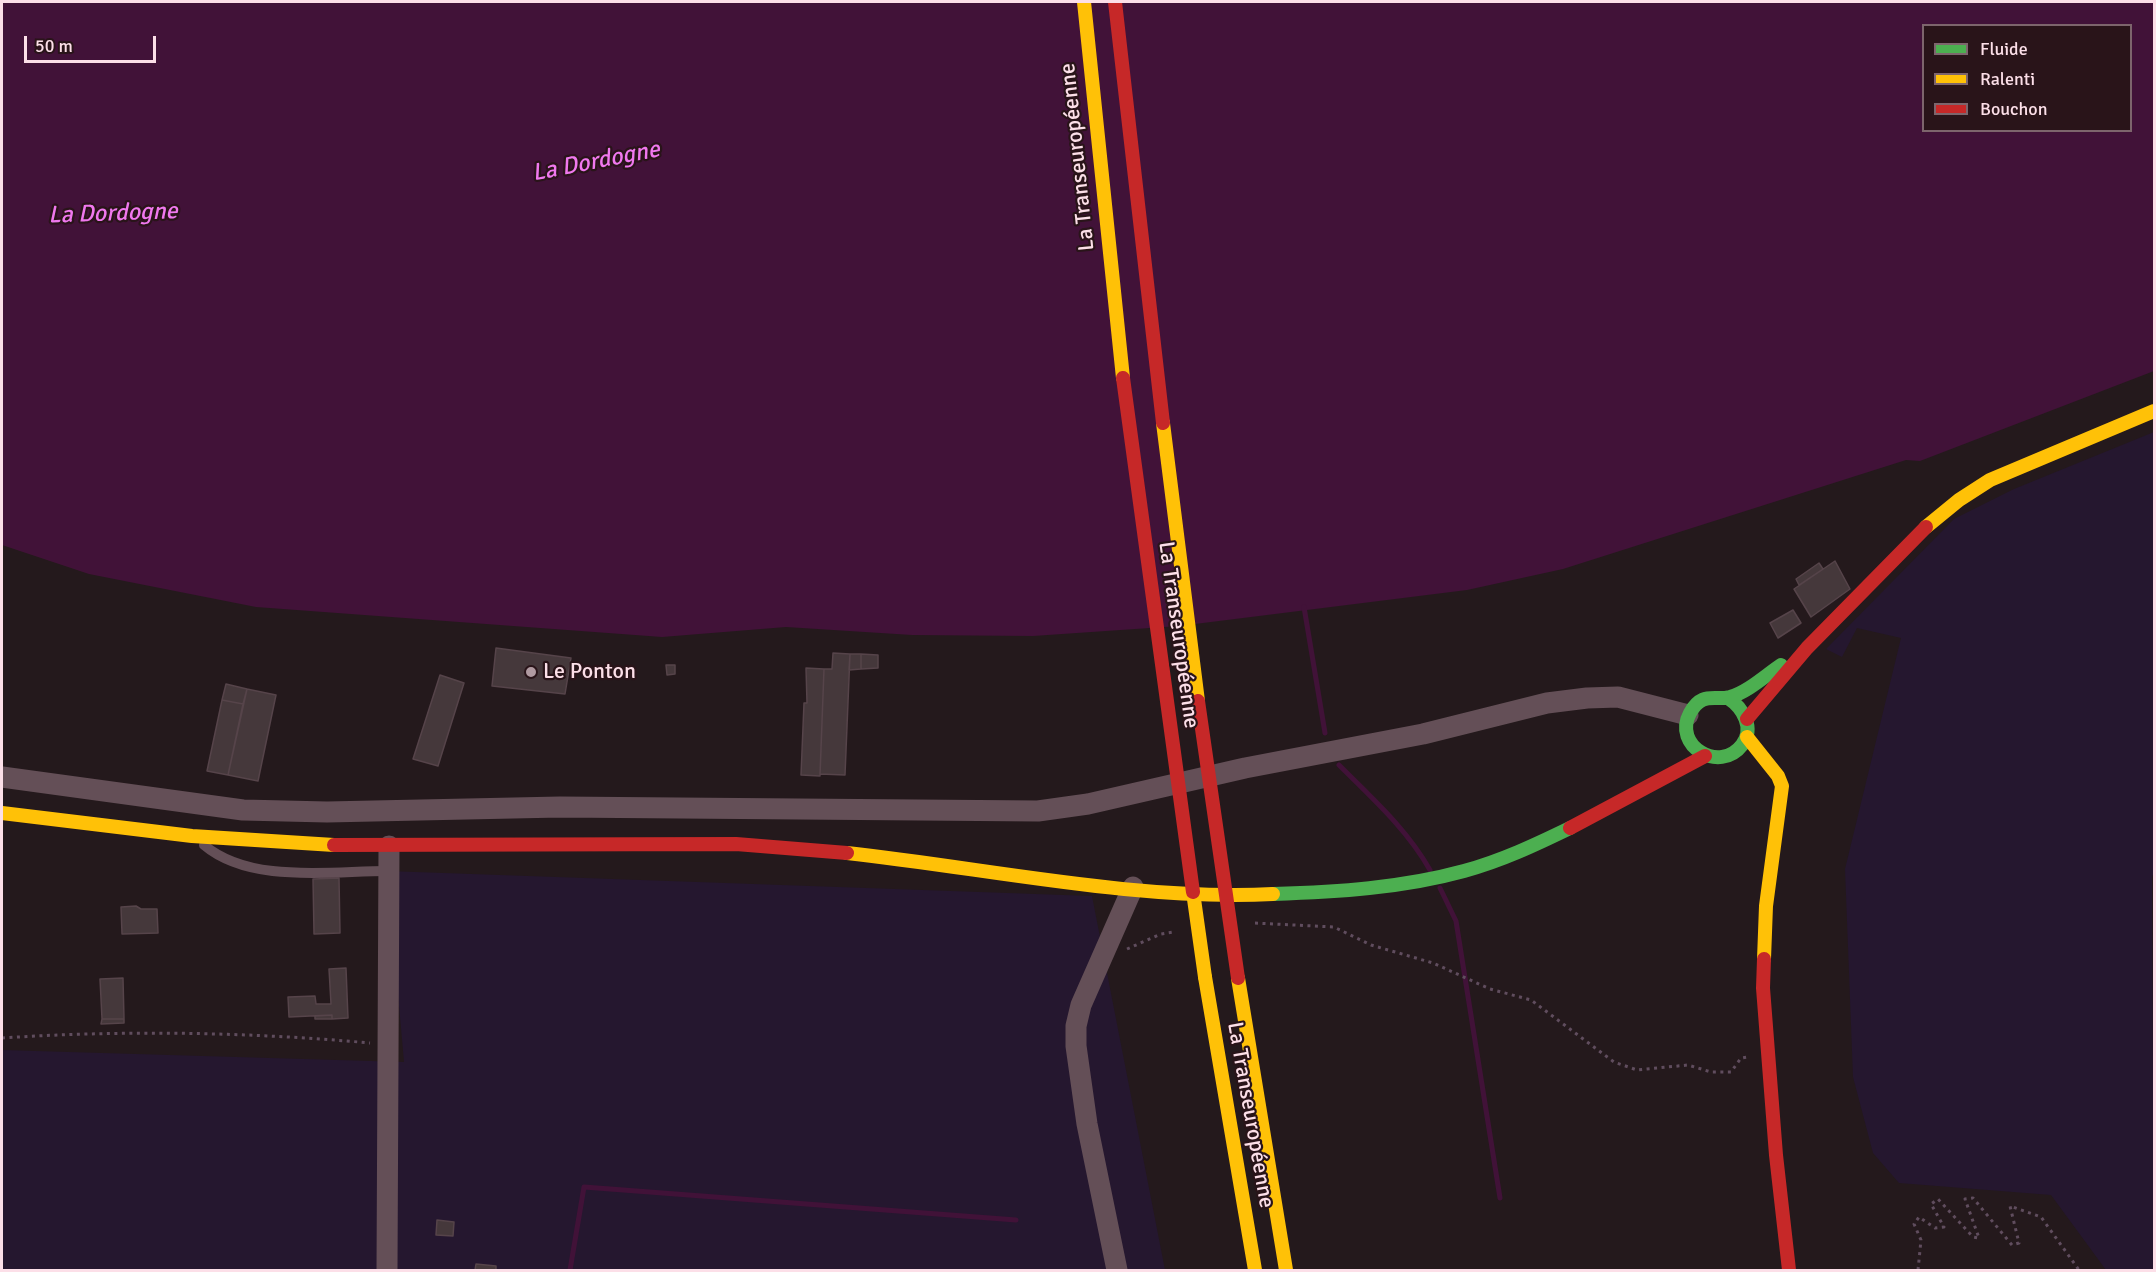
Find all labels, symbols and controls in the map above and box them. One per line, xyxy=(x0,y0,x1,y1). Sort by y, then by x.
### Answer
scale bar xyxy=(27,24,159,62)
legend xyxy=(1922,24,2132,132)
text: 50 m xyxy=(35,35,73,57)
text: Fluide xyxy=(1980,38,2028,60)
street label: La Transeuropéenne xyxy=(1055,62,1101,252)
text: Ralenti xyxy=(1980,68,2035,90)
text: Bouchon xyxy=(1980,98,2048,120)
water label: La Dordogne xyxy=(530,136,662,188)
water label: La Dordogne xyxy=(48,197,178,231)
street label: La Transeuropéenne xyxy=(1152,540,1204,730)
place label: Le Ponton xyxy=(543,659,636,685)
marker: Le Ponton xyxy=(524,665,538,679)
street label: La Transeuropéenne xyxy=(1221,1020,1279,1210)

